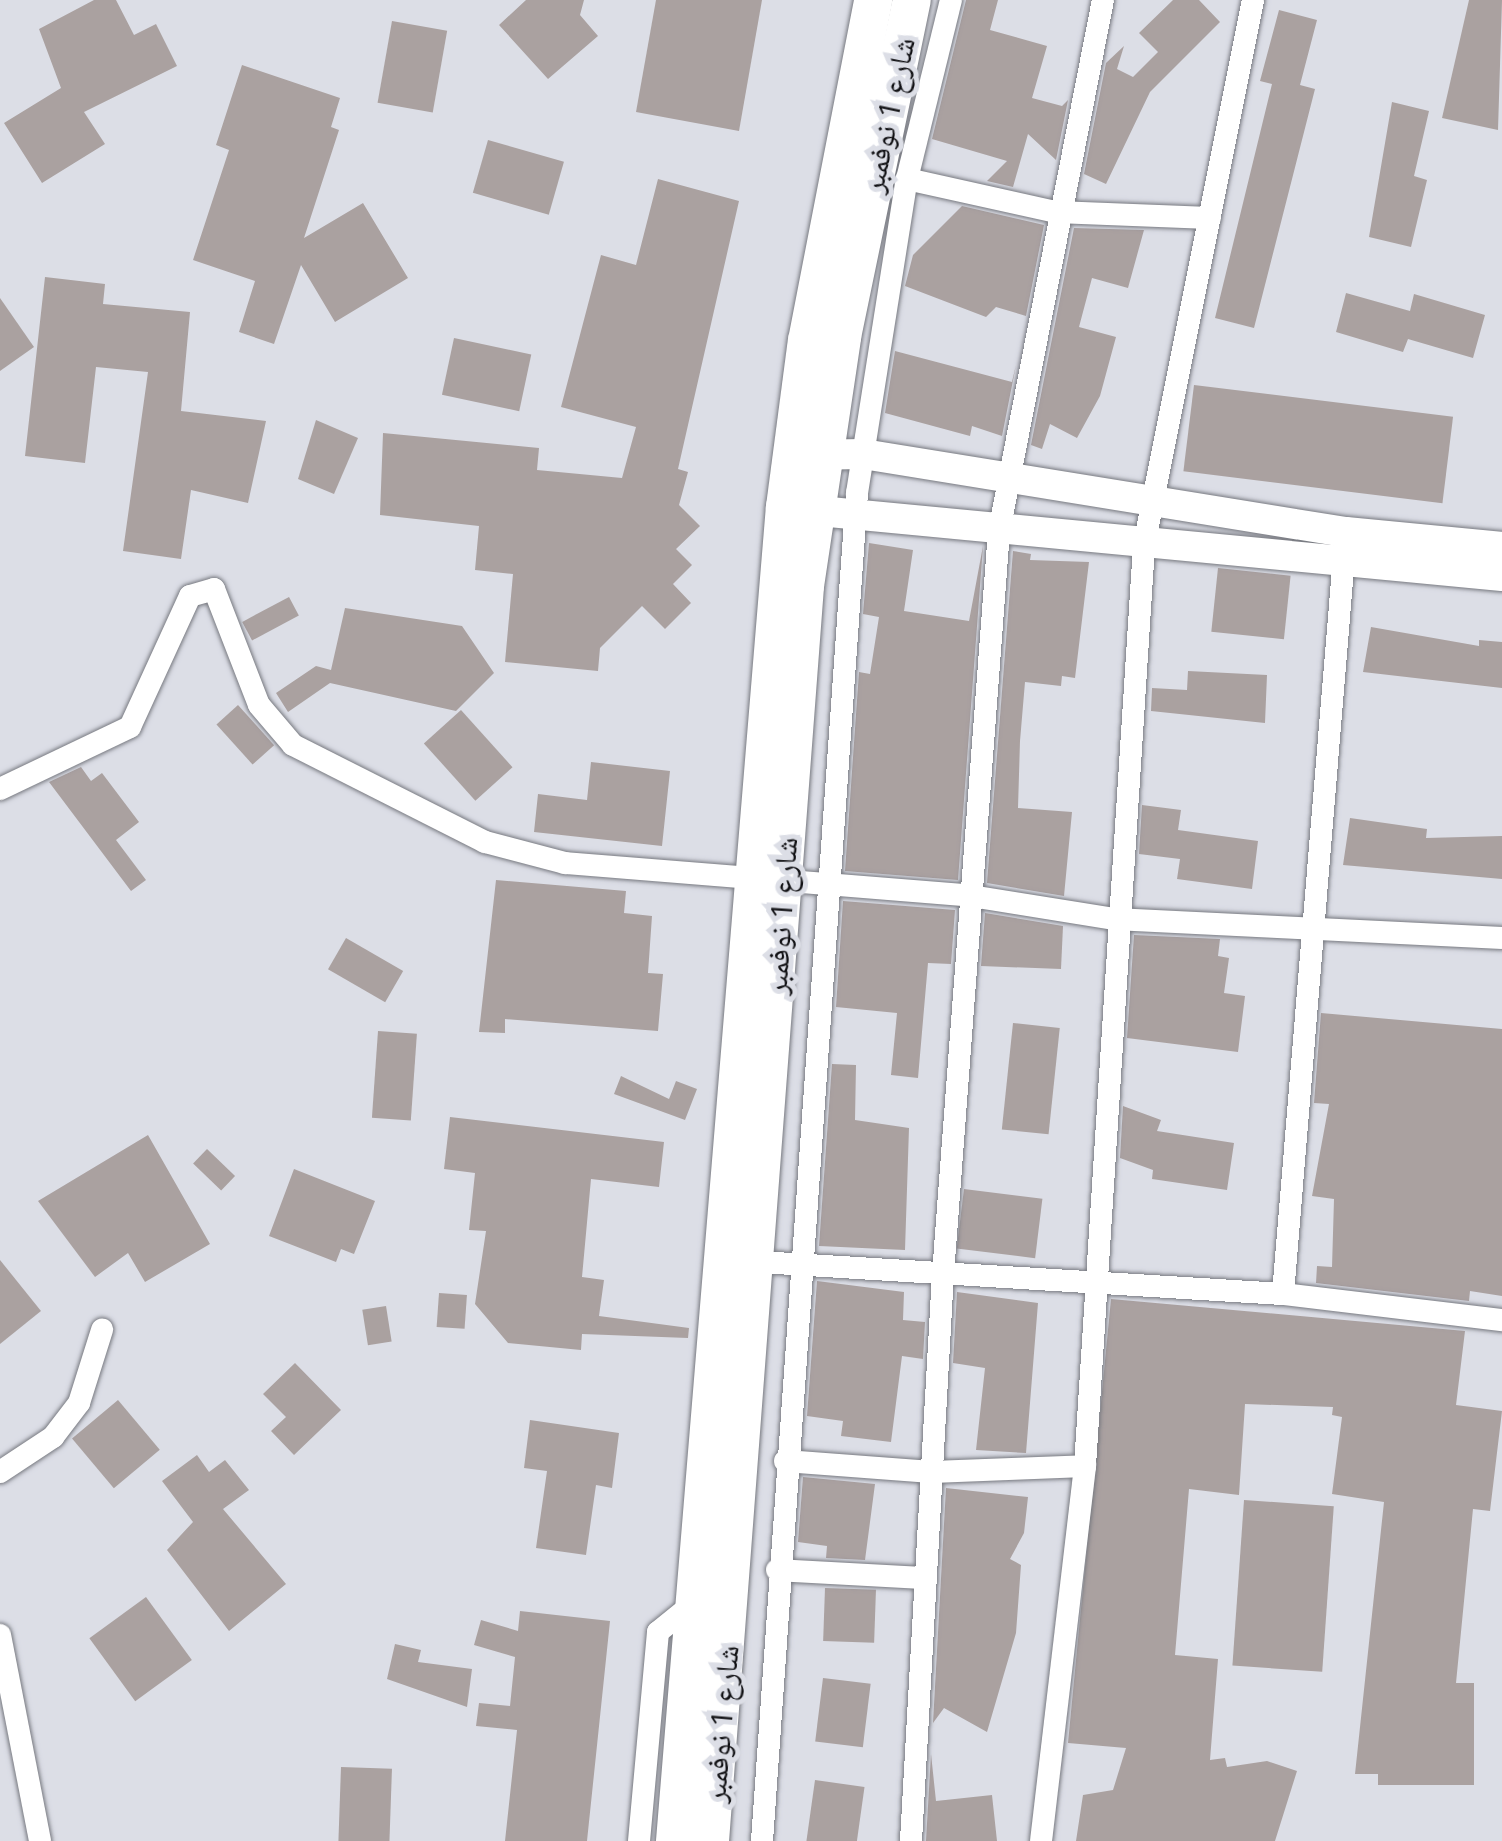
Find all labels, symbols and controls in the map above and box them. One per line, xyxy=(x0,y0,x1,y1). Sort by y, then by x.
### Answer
street label: شارع 1 نوفمبر xyxy=(854,34,922,196)
street label: شارع 1 نوفمبر xyxy=(758,836,804,996)
street label: شارع 1 نوفمبر xyxy=(696,1644,746,1804)

